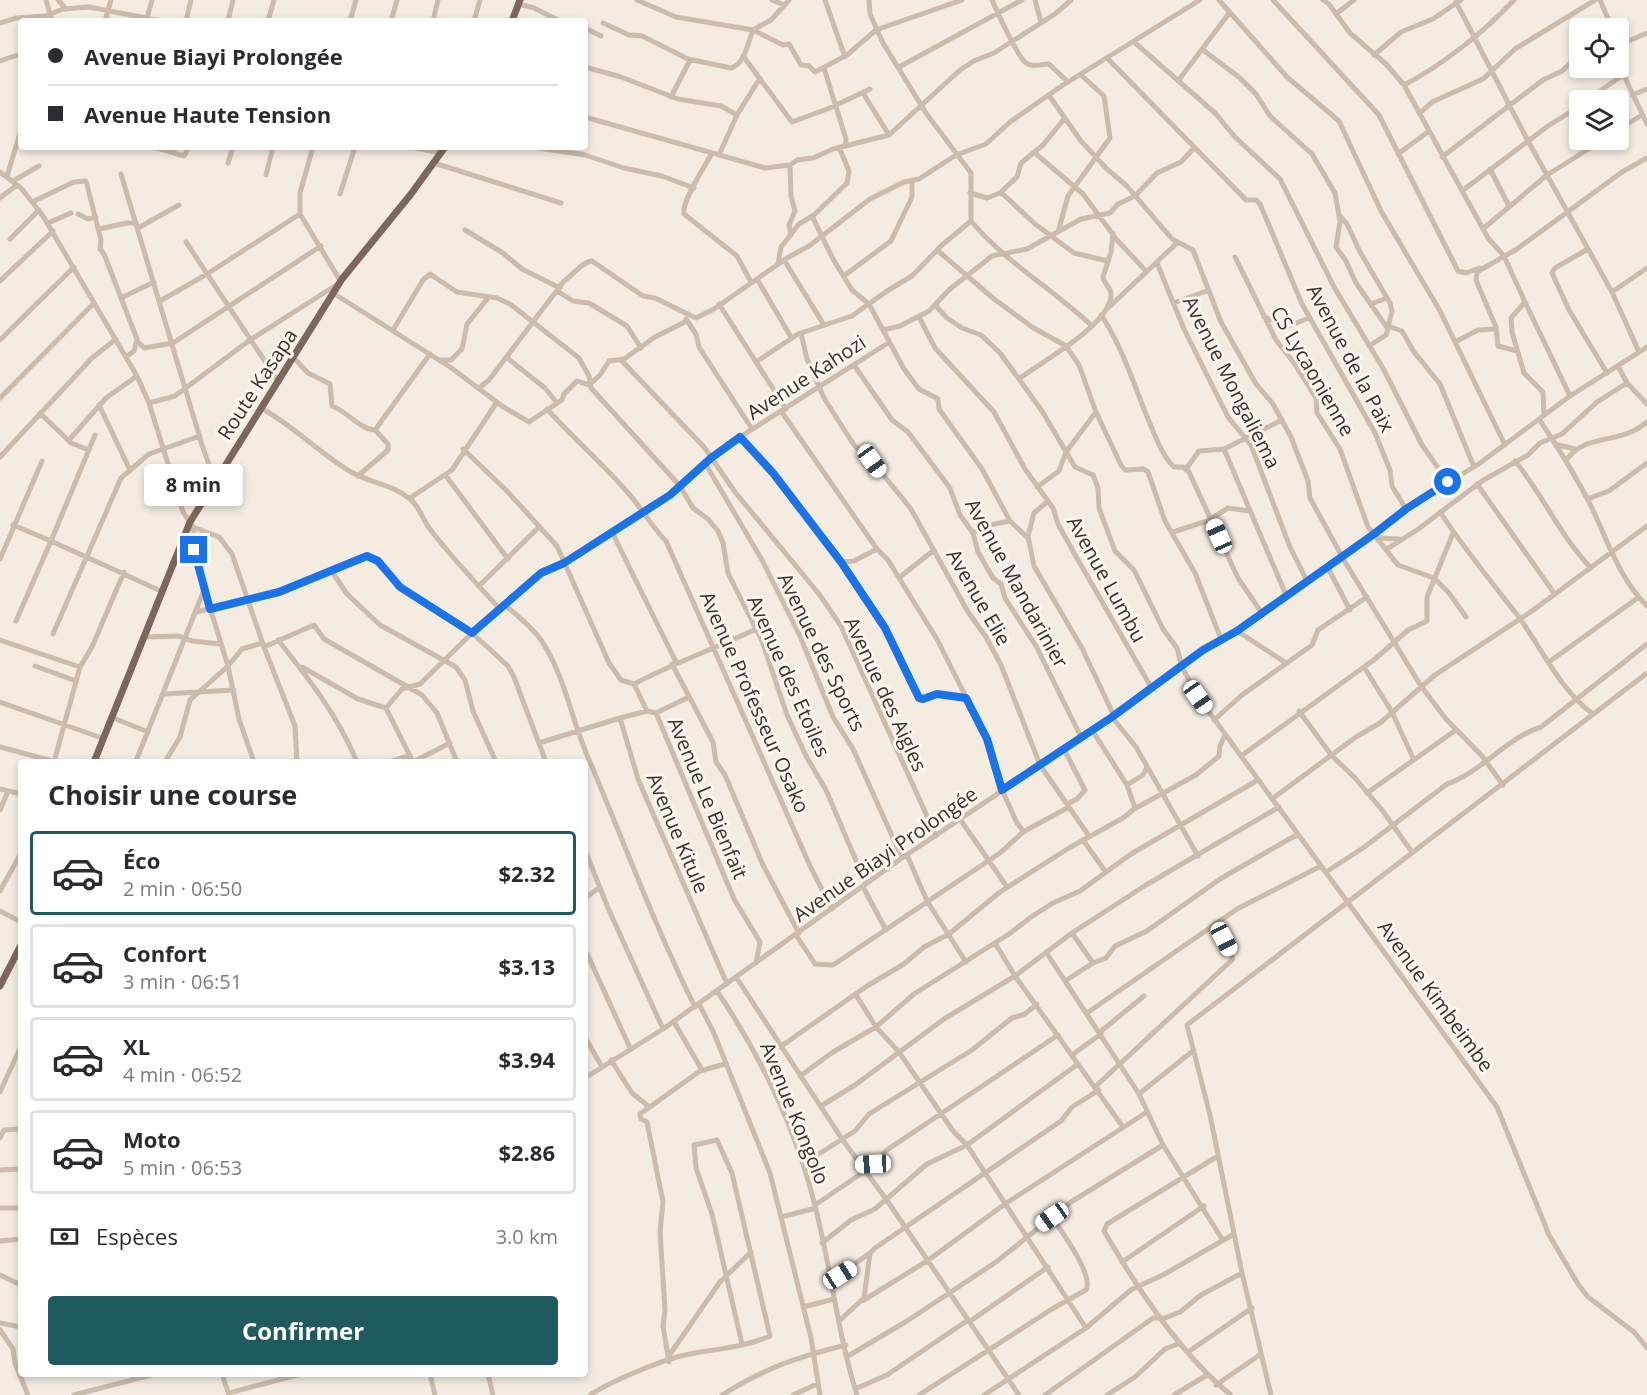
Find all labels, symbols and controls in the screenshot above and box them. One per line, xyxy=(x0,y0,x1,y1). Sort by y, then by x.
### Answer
map controls xyxy=(1569,18,1629,150)
button: locate xyxy=(1569,18,1629,78)
text: Avenue Biayi Prolongée xyxy=(84,41,343,71)
button: layers xyxy=(1569,90,1629,150)
text: Avenue Haute Tension xyxy=(84,99,331,129)
street label: Avenue de la Paix xyxy=(1301,279,1402,437)
street label: Avenue Mongaliema xyxy=(1177,291,1287,473)
street label: CS Lycaonienne xyxy=(1265,301,1361,441)
street label: Route Kasapa xyxy=(211,323,303,445)
street label: Avenue Kahozi xyxy=(741,328,871,426)
car xyxy=(854,441,890,481)
callout: 8 min xyxy=(144,463,244,505)
route start xyxy=(1434,468,1461,495)
text: 8 min xyxy=(166,471,221,498)
street label: Avenue Mandarinier xyxy=(959,494,1075,672)
street label: Avenue Lumbu xyxy=(1061,511,1153,647)
car xyxy=(1203,516,1235,556)
route end xyxy=(180,536,207,563)
street label: Avenue Elie xyxy=(940,544,1018,650)
street label: Avenue des Sports xyxy=(772,568,872,736)
street label: Avenue Professeur Osako xyxy=(694,587,816,817)
street label: Avenue des Etoiles xyxy=(741,591,837,761)
street label: Avenue des Aigles xyxy=(838,612,934,776)
car xyxy=(1180,677,1216,717)
street label: Avenue Le Bienfait xyxy=(662,713,754,883)
street label: Avenue Kitule xyxy=(641,769,715,897)
text: Choisir une course xyxy=(48,776,297,813)
street label: Avenue Biayi Prolongée xyxy=(788,780,982,928)
text: Éco xyxy=(123,845,160,875)
icon: car xyxy=(51,846,105,900)
text: $2.32 xyxy=(498,858,555,888)
text: 2 min · 06:50 xyxy=(123,875,242,902)
street label: Avenue Kimbeimbe xyxy=(1372,915,1500,1077)
car xyxy=(1208,919,1240,959)
text: Confort xyxy=(123,938,207,968)
icon: car xyxy=(51,939,105,993)
text: $3.13 xyxy=(498,951,555,981)
text: 3 min · 06:51 xyxy=(123,968,242,995)
text: XL xyxy=(123,1031,150,1061)
icon: car xyxy=(51,1032,105,1086)
street label: Avenue Kongolo xyxy=(754,1038,836,1188)
text: $3.94 xyxy=(498,1044,555,1074)
text: 4 min · 06:52 xyxy=(123,1061,242,1088)
text: Moto xyxy=(123,1124,181,1154)
icon: car xyxy=(51,1125,105,1179)
text: $2.86 xyxy=(498,1137,555,1167)
text: 5 min · 06:53 xyxy=(123,1154,242,1181)
car xyxy=(855,1154,891,1174)
car xyxy=(1032,1199,1072,1235)
icon: cash xyxy=(48,1220,81,1253)
text: Espèces xyxy=(96,1221,178,1251)
text: 3.0 km xyxy=(496,1223,558,1250)
car xyxy=(820,1258,860,1292)
button: Confirmer xyxy=(48,1296,558,1365)

